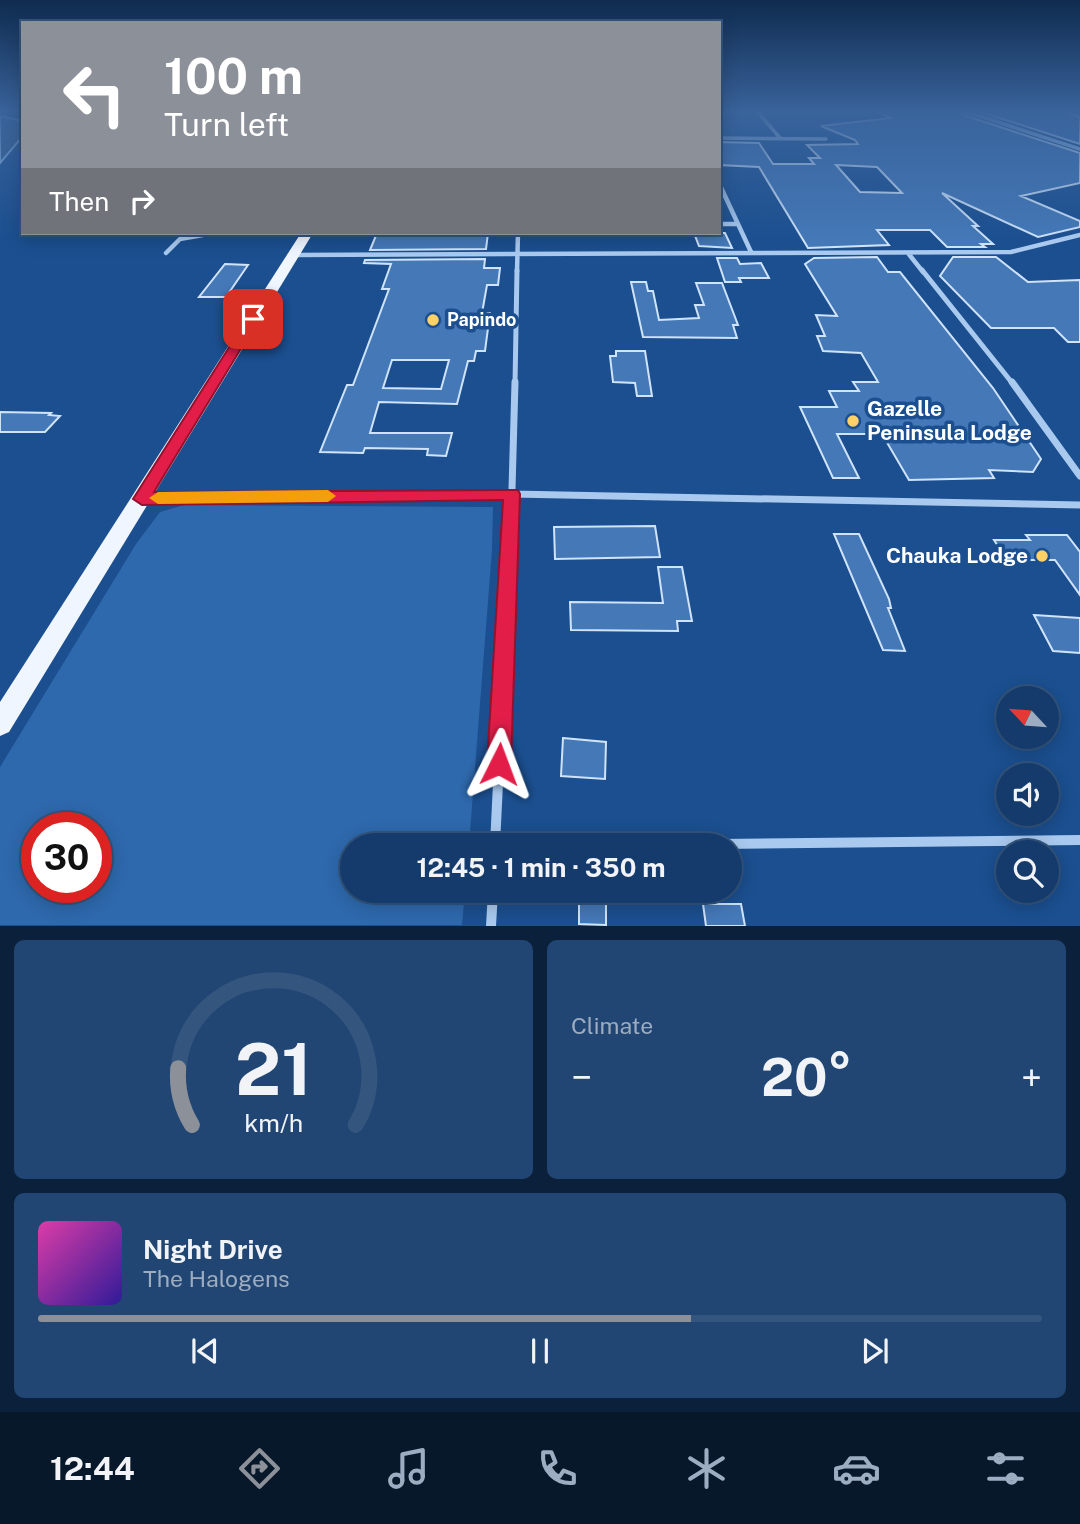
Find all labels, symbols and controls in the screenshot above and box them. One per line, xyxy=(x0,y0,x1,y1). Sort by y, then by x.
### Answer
text: 100 m xyxy=(164,47,303,105)
icon: left xyxy=(49,49,140,140)
text: Turn left xyxy=(164,106,289,143)
icon: right xyxy=(123,182,161,220)
text: Then xyxy=(49,186,109,217)
pin xyxy=(223,289,283,349)
icon: arrive xyxy=(234,300,272,338)
place label: Papindo xyxy=(447,309,516,330)
marker: Papindo xyxy=(425,312,441,328)
place label: Gazelle Peninsula Lodge xyxy=(867,396,1032,445)
marker: Gazelle Peninsula Lodge xyxy=(845,413,861,429)
place label: Chauka Lodge xyxy=(886,543,1028,568)
marker: Chauka Lodge xyxy=(1034,548,1050,564)
north arrow xyxy=(996,686,1059,749)
map controls xyxy=(996,686,1059,903)
position arrow xyxy=(462,727,536,801)
button: sound xyxy=(996,763,1059,826)
speed limit sign: 30 xyxy=(21,812,112,903)
button: search xyxy=(996,840,1059,903)
text: 12:45 · 1 min · 350 m xyxy=(416,852,666,883)
text: Climate xyxy=(571,1012,653,1039)
text: 21 xyxy=(235,1027,312,1112)
text: 20° xyxy=(761,1047,852,1108)
text: − xyxy=(571,1055,592,1100)
text: + xyxy=(1021,1055,1042,1100)
text: km/h xyxy=(244,1108,303,1138)
text: Night Drive xyxy=(143,1234,283,1265)
text: The Halogens xyxy=(143,1265,290,1292)
icon: previous xyxy=(186,1332,224,1370)
icon: pause xyxy=(521,1332,559,1370)
icon: next xyxy=(856,1332,894,1370)
icon: directions xyxy=(235,1444,284,1493)
icon: music xyxy=(384,1444,433,1493)
icon: phone xyxy=(533,1444,582,1493)
icon: climate xyxy=(682,1444,731,1493)
icon: car xyxy=(832,1444,881,1493)
icon: filters xyxy=(981,1444,1030,1493)
text: 12:44 xyxy=(50,1450,135,1487)

